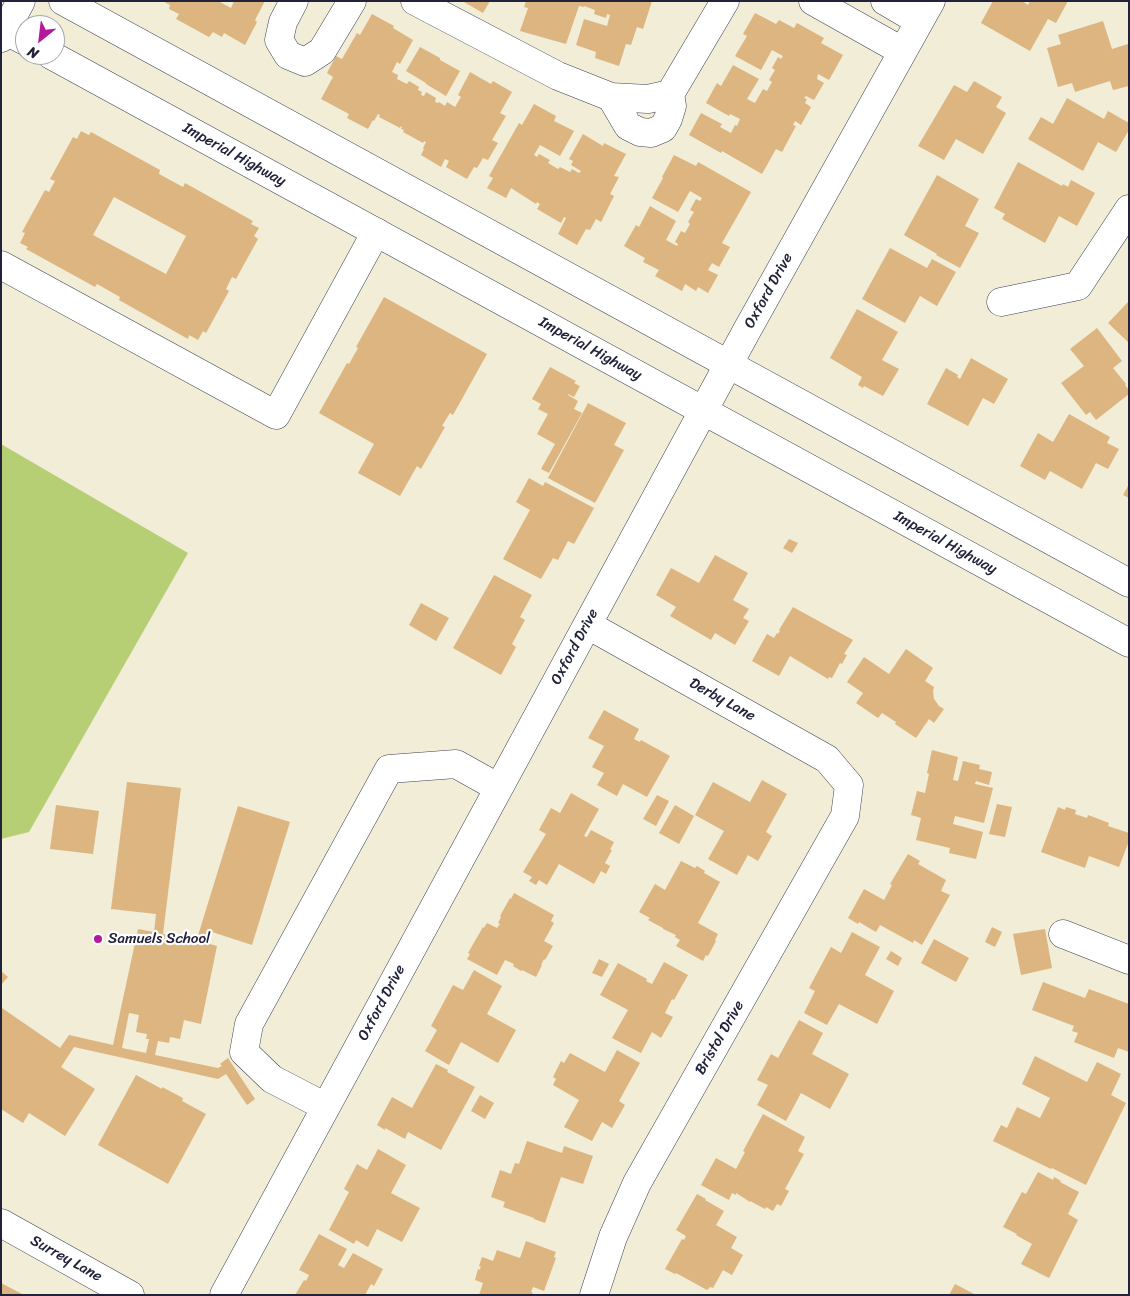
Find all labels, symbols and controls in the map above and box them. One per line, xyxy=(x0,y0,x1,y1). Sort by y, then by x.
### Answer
north arrow xyxy=(15,15,65,65)
text: N xyxy=(23,39,43,66)
street label: Imperial Highway xyxy=(179,119,289,191)
street label: Oxford Drive xyxy=(741,250,797,332)
street label: Imperial Highway xyxy=(535,313,645,385)
street label: Imperial Highway xyxy=(890,507,1000,579)
street label: Oxford Drive xyxy=(547,606,603,688)
street label: Derby Lane xyxy=(686,675,758,725)
place label: Samuels School xyxy=(108,930,210,948)
marker: Samuels School xyxy=(92,933,104,945)
street label: Oxford Drive xyxy=(354,962,410,1044)
street label: Bristol Drive xyxy=(692,998,748,1078)
street label: Surrey Lane xyxy=(27,1232,105,1286)

